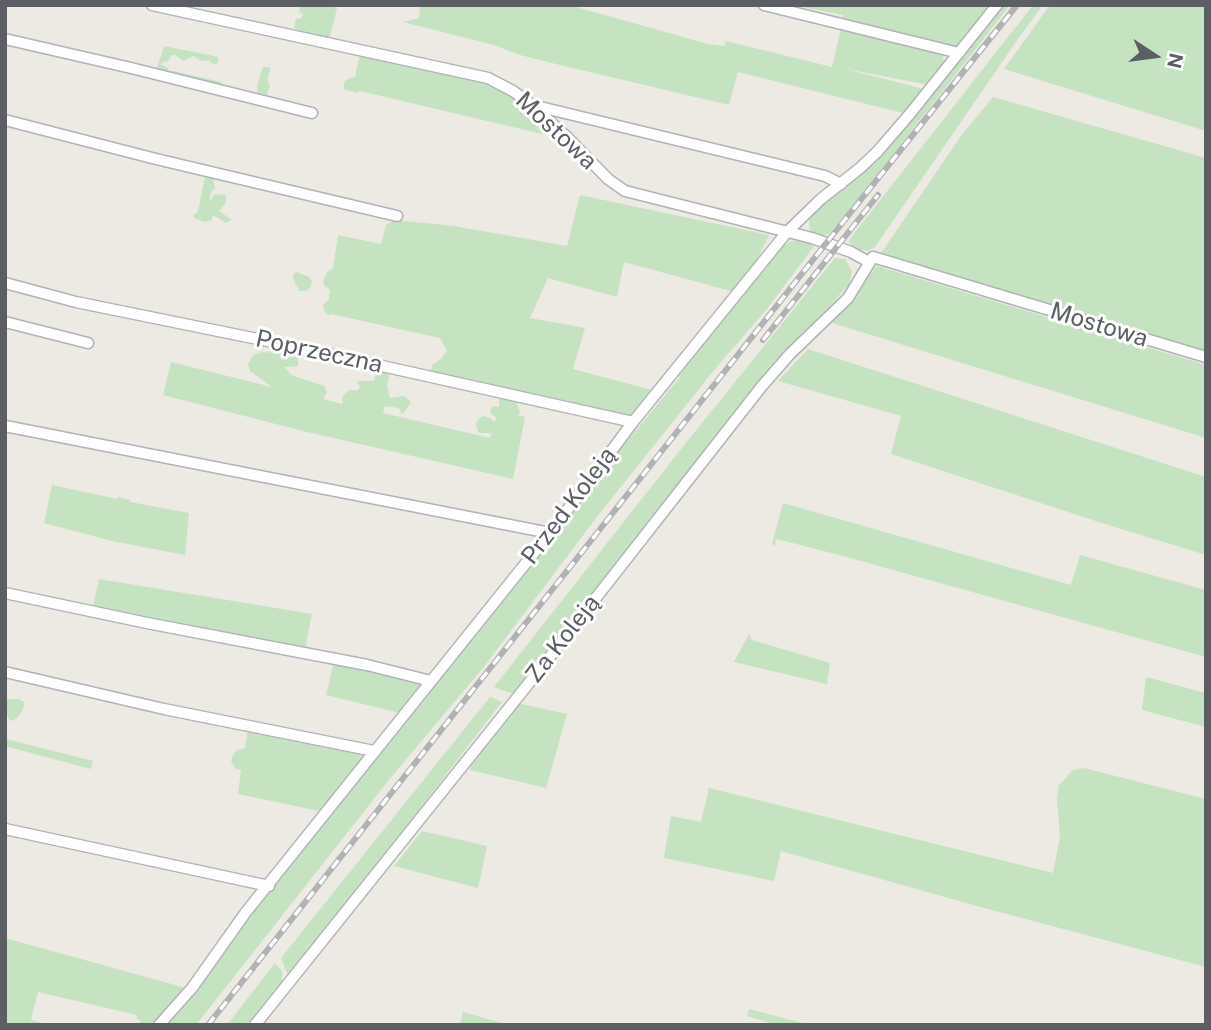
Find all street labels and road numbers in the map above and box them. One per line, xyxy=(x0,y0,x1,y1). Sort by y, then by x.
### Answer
street label: Mostowa xyxy=(509,86,603,176)
street label: Mostowa xyxy=(1047,297,1151,353)
street label: Poprzeczna xyxy=(253,325,385,379)
street label: Przed Koleją xyxy=(516,442,622,570)
street label: Za Koleją xyxy=(520,589,606,689)

